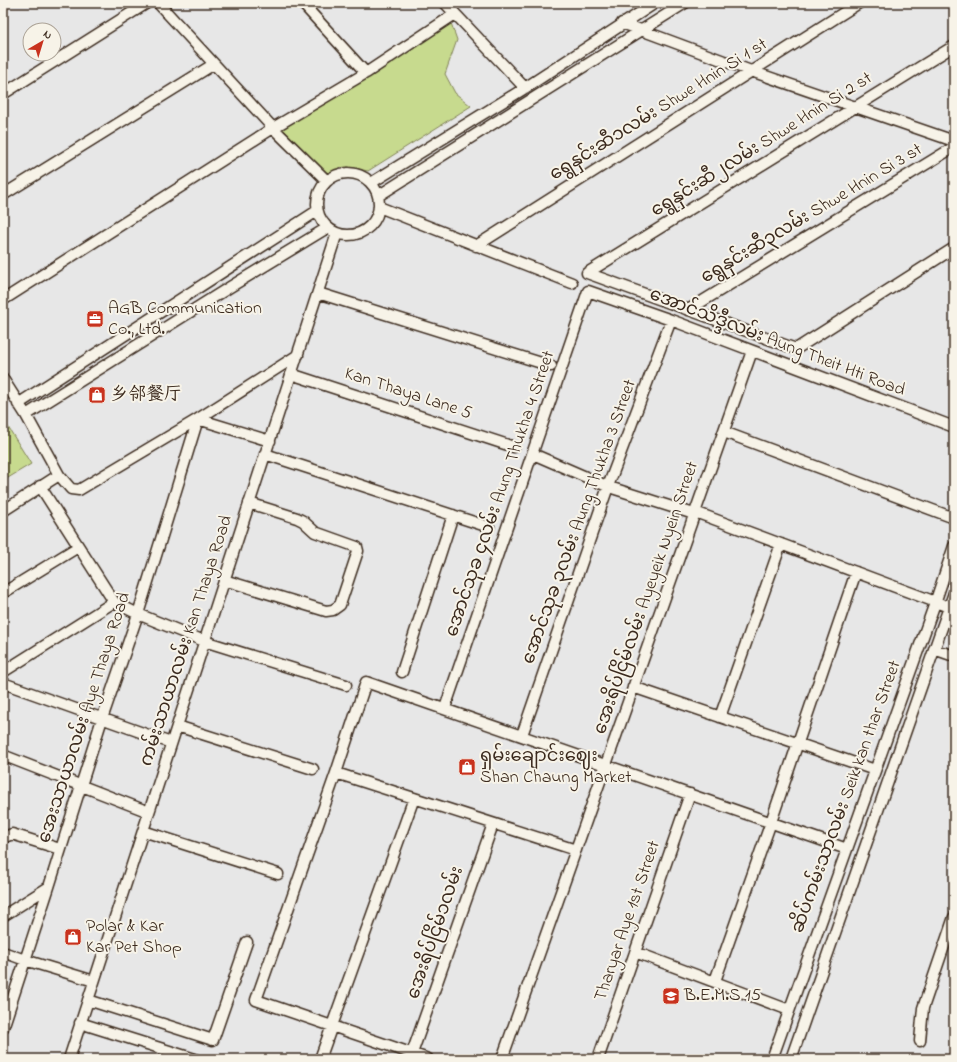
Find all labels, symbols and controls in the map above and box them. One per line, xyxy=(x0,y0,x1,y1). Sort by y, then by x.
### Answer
north arrow xyxy=(22,22,62,62)
text: N xyxy=(40,26,55,44)
street label: ရွေနှင်းဆီ၁လမ်း Shwe Hnin Si 1 st xyxy=(543,29,773,188)
street label: ရွေနှင်းဆီ၂လမ်း Shwe Hnin Si 2 st xyxy=(645,63,878,224)
street label: ရွေနှင်းဆီ၃လမ်း Shwe Hnin Si 3 st xyxy=(695,135,928,291)
street label: အောင်သိဒ္ဒီလမ်း Aung Theit Hti Road xyxy=(645,279,910,405)
place label: AGB Communication Co., Ltd. xyxy=(108,296,262,343)
office icon: AGB Communication Co., Ltd. xyxy=(85,309,105,329)
street label: အောင်သုခ ၄လမ်း Aung Thukha 4 Street xyxy=(438,347,563,641)
street label: Kan Thaya Lane 5 xyxy=(341,361,475,427)
street label: အောင်သုခ ၃လမ်း Aung Thukha 3 Street xyxy=(514,375,645,668)
place label: 乡邻餐厅 xyxy=(110,382,182,408)
shop icon: 乡邻餐厅 xyxy=(87,385,107,405)
street label: အေးရိပ်ငြိမ်လမ်း Ayeyeik Nyein Street xyxy=(585,457,706,738)
street label: ကမ်းသာယာလမ်း Kan Thaya Road xyxy=(132,512,240,770)
street label: အေးသာယာလမ်း Aye Thaya Road xyxy=(30,589,138,847)
street label: ဆိပ်ကမ်းသာလမ်း Seik kan thar Street xyxy=(783,656,909,937)
place label: ရှမ်းချောင်းဈေး Shan Chaung Market xyxy=(480,742,631,792)
shop icon: ရှမ်းချောင်းဈေး Shan Chaung Market xyxy=(457,757,477,777)
street label: Tharyar Aye 1st Street xyxy=(588,837,668,1005)
street label: အေးရိပ်ငြိမ်၁လမ်း xyxy=(398,862,471,1003)
place label: Polar & Kar Kar Pet Shop xyxy=(86,914,182,961)
shop icon: Polar & Kar Kar Pet Shop xyxy=(63,927,83,947)
place label: B.E.M.S 15 xyxy=(683,983,761,1009)
school or university icon: B.E.M.S 15 xyxy=(661,986,681,1006)

